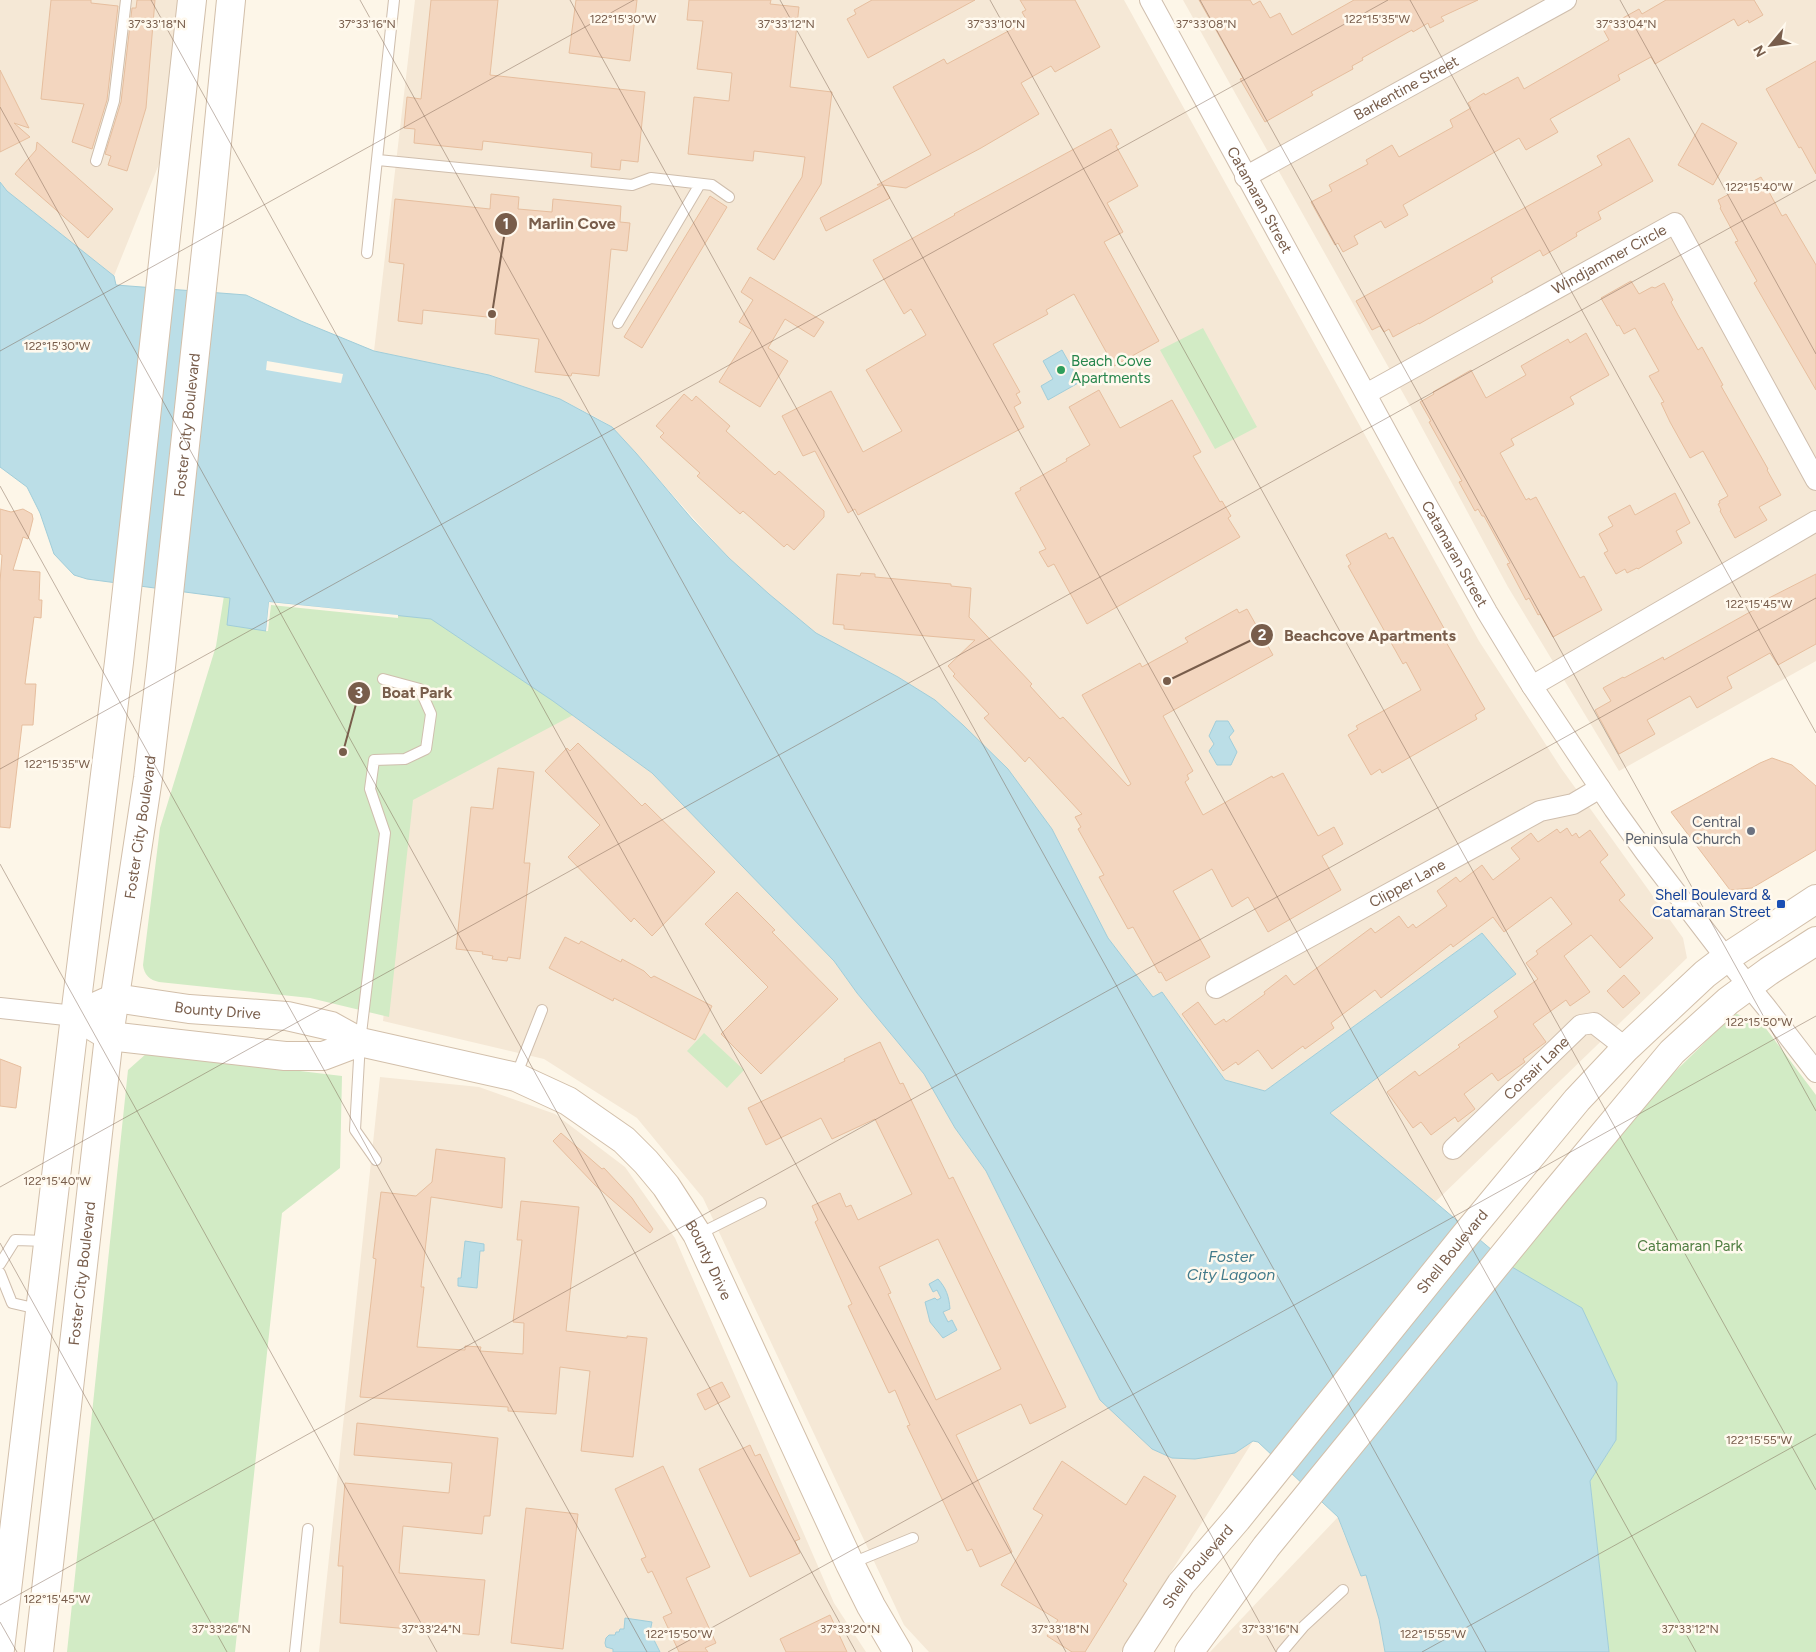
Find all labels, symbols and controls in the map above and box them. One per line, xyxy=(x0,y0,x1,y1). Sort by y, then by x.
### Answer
text: 122°15'30"W xyxy=(590,12,657,26)
text: 122°15'35"W xyxy=(1344,12,1410,26)
text: 37°33'18"N xyxy=(128,17,186,31)
text: 37°33'16"N xyxy=(338,17,396,31)
text: 37°33'12"N xyxy=(757,17,815,31)
text: 37°33'10"N xyxy=(967,17,1025,31)
text: 37°33'08"N xyxy=(1175,17,1237,31)
text: 37°33'04"N xyxy=(1595,17,1657,31)
north arrow xyxy=(1746,20,1796,70)
text: N xyxy=(1750,42,1770,60)
street label: Barkentine Street xyxy=(1351,52,1462,124)
street label: Catamaran Street xyxy=(1223,143,1296,257)
text: 122°15'40"W xyxy=(1725,180,1793,194)
callout: Marlin Cove xyxy=(494,208,626,239)
text: Marlin Cove xyxy=(528,214,616,233)
text: 1 xyxy=(503,215,509,233)
street label: Windjammer Circle xyxy=(1549,220,1670,298)
text: 122°15'30"W xyxy=(24,339,91,353)
street label: Foster City Boulevard xyxy=(170,352,204,498)
place label: Beach Cove Apartments xyxy=(1071,352,1151,387)
marker: Beach Cove Apartments xyxy=(1055,364,1067,376)
street label: Catamaran Street xyxy=(1417,498,1492,610)
text: 122°15'45"W xyxy=(1726,597,1793,611)
callout: Beachcove Apartments xyxy=(1249,620,1466,651)
text: 2 xyxy=(1258,626,1267,644)
text: Beachcove Apartments xyxy=(1284,626,1456,645)
callout: Boat Park xyxy=(347,677,462,708)
text: Boat Park xyxy=(382,683,453,702)
text: 3 xyxy=(355,684,363,702)
street label: Foster City Boulevard xyxy=(121,755,160,900)
text: 122°15'35"W xyxy=(24,757,90,771)
place label: Central Peninsula Church xyxy=(1625,813,1741,848)
marker: Central Peninsula Church xyxy=(1745,825,1757,837)
street label: Clipper Lane xyxy=(1366,855,1449,912)
place label: Shell Boulevard & Catamaran Street xyxy=(1652,886,1771,921)
marker: Shell Boulevard & Catamaran Street xyxy=(1775,898,1787,910)
street label: Bounty Drive xyxy=(173,998,262,1023)
text: 122°15'50"W xyxy=(1725,1015,1793,1029)
street label: Corsair Lane xyxy=(1500,1033,1573,1104)
text: 122°15'40"W xyxy=(23,1174,91,1188)
street label: Foster City Boulevard xyxy=(65,1201,99,1346)
street label: Shell Boulevard xyxy=(1413,1206,1492,1297)
street label: Bounty Drive xyxy=(681,1217,735,1303)
park label: Catamaran Park xyxy=(1637,1237,1743,1255)
water label: Foster City Lagoon xyxy=(1187,1247,1275,1284)
text: 122°15'55"W xyxy=(1726,1433,1793,1447)
street label: Shell Boulevard xyxy=(1159,1521,1237,1612)
text: 122°15'45"W xyxy=(24,1592,91,1606)
text: 37°33'26"N xyxy=(191,1622,251,1636)
text: 37°33'24"N xyxy=(401,1622,461,1636)
text: 37°33'20"N xyxy=(820,1622,880,1636)
text: 37°33'18"N xyxy=(1031,1622,1089,1636)
text: 37°33'16"N xyxy=(1241,1622,1299,1636)
text: 37°33'12"N xyxy=(1661,1622,1719,1636)
text: 122°15'50"W xyxy=(645,1627,713,1641)
text: 122°15'55"W xyxy=(1400,1627,1467,1641)

